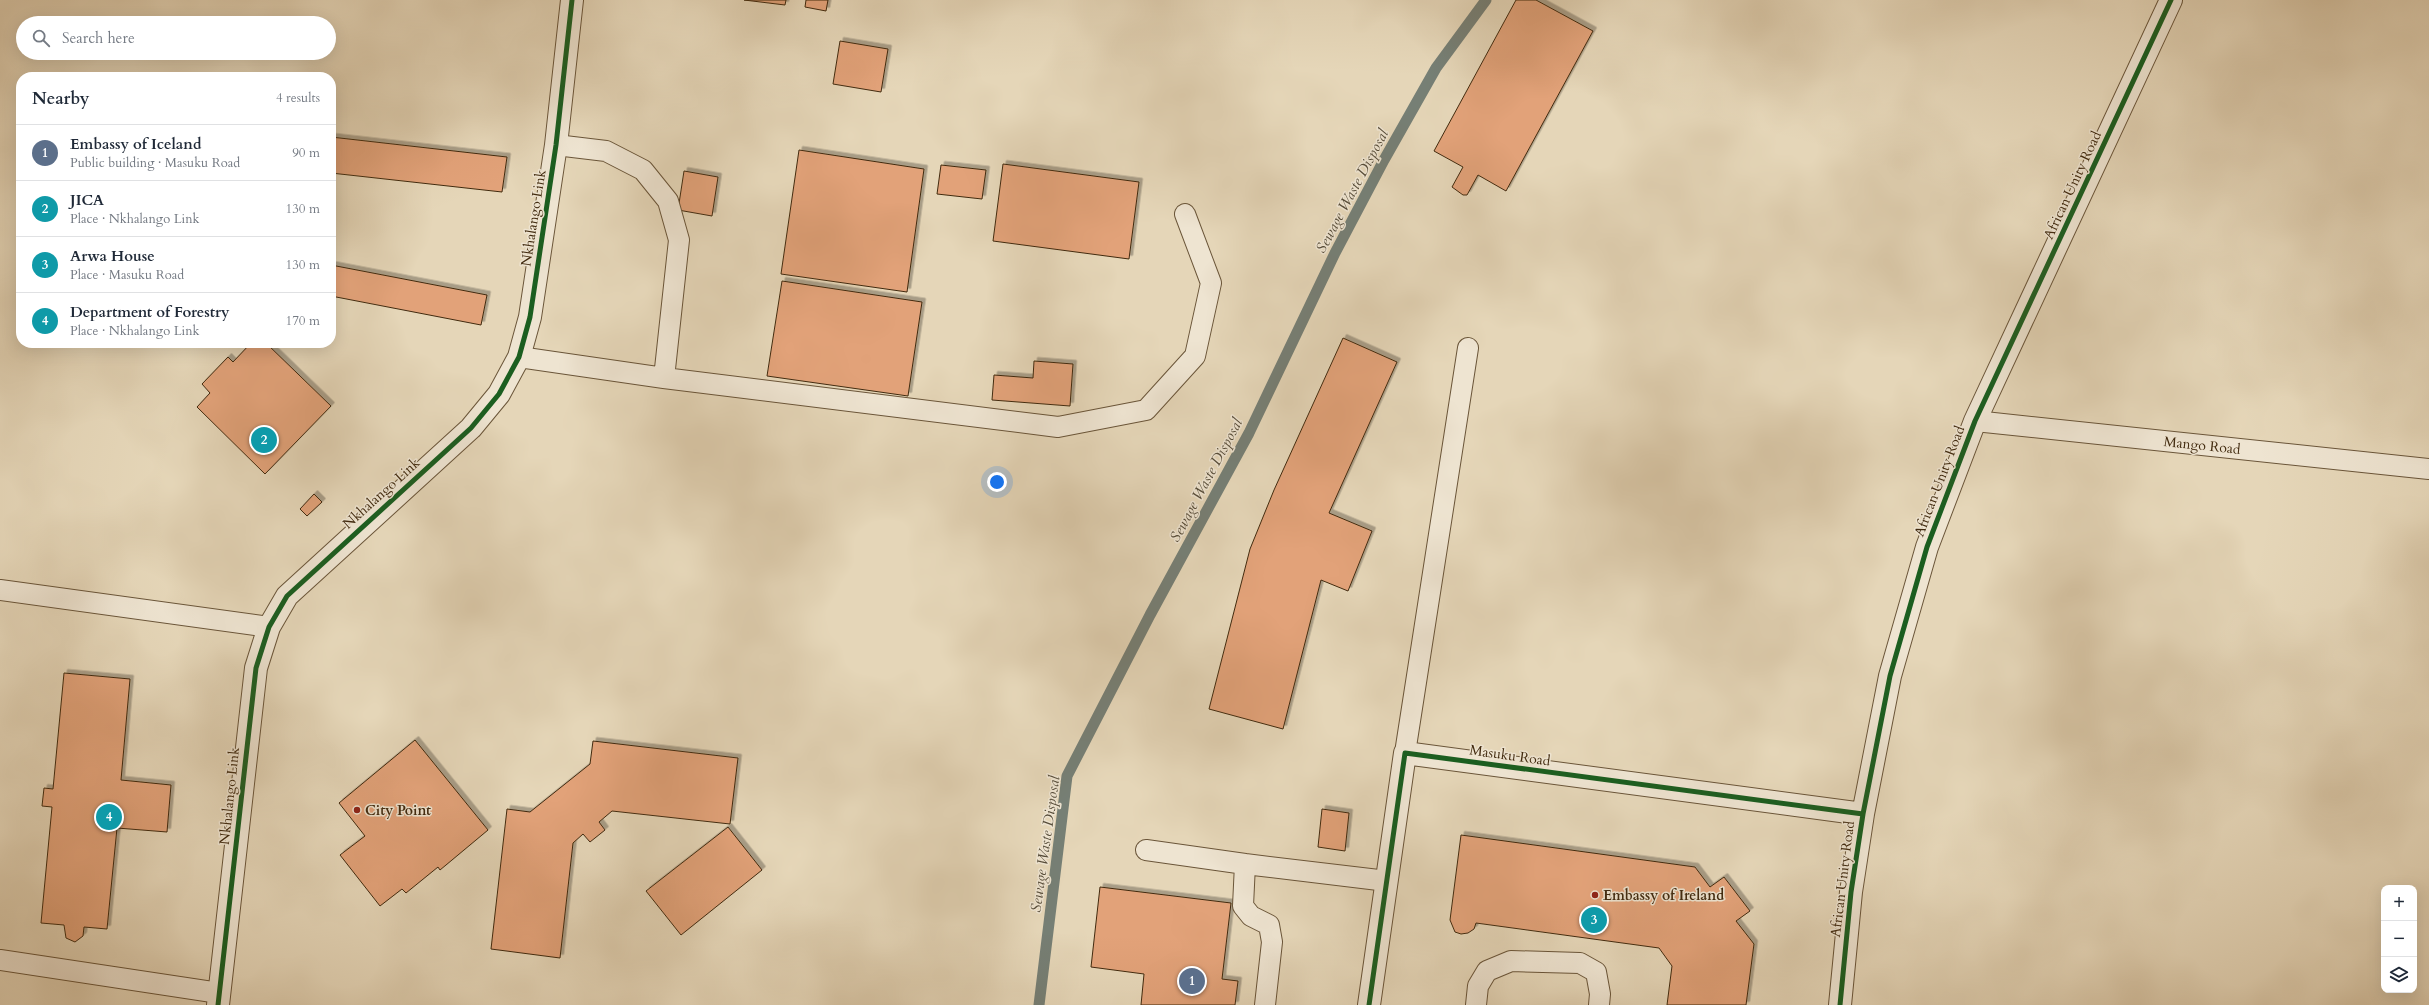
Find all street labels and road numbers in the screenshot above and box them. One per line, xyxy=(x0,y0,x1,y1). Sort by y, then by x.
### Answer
street label: African Unity Road xyxy=(2039,128,2106,242)
street label: Nkhalango Link xyxy=(516,168,551,268)
street label: African Unity Road xyxy=(1910,423,1970,539)
street label: Mango Road xyxy=(2163,432,2242,459)
street label: Nkhalango Link xyxy=(339,453,424,533)
street label: Masuku Road xyxy=(1468,740,1552,771)
street label: Nkhalango Link xyxy=(215,746,244,846)
street label: African Unity Road xyxy=(1826,819,1859,938)

